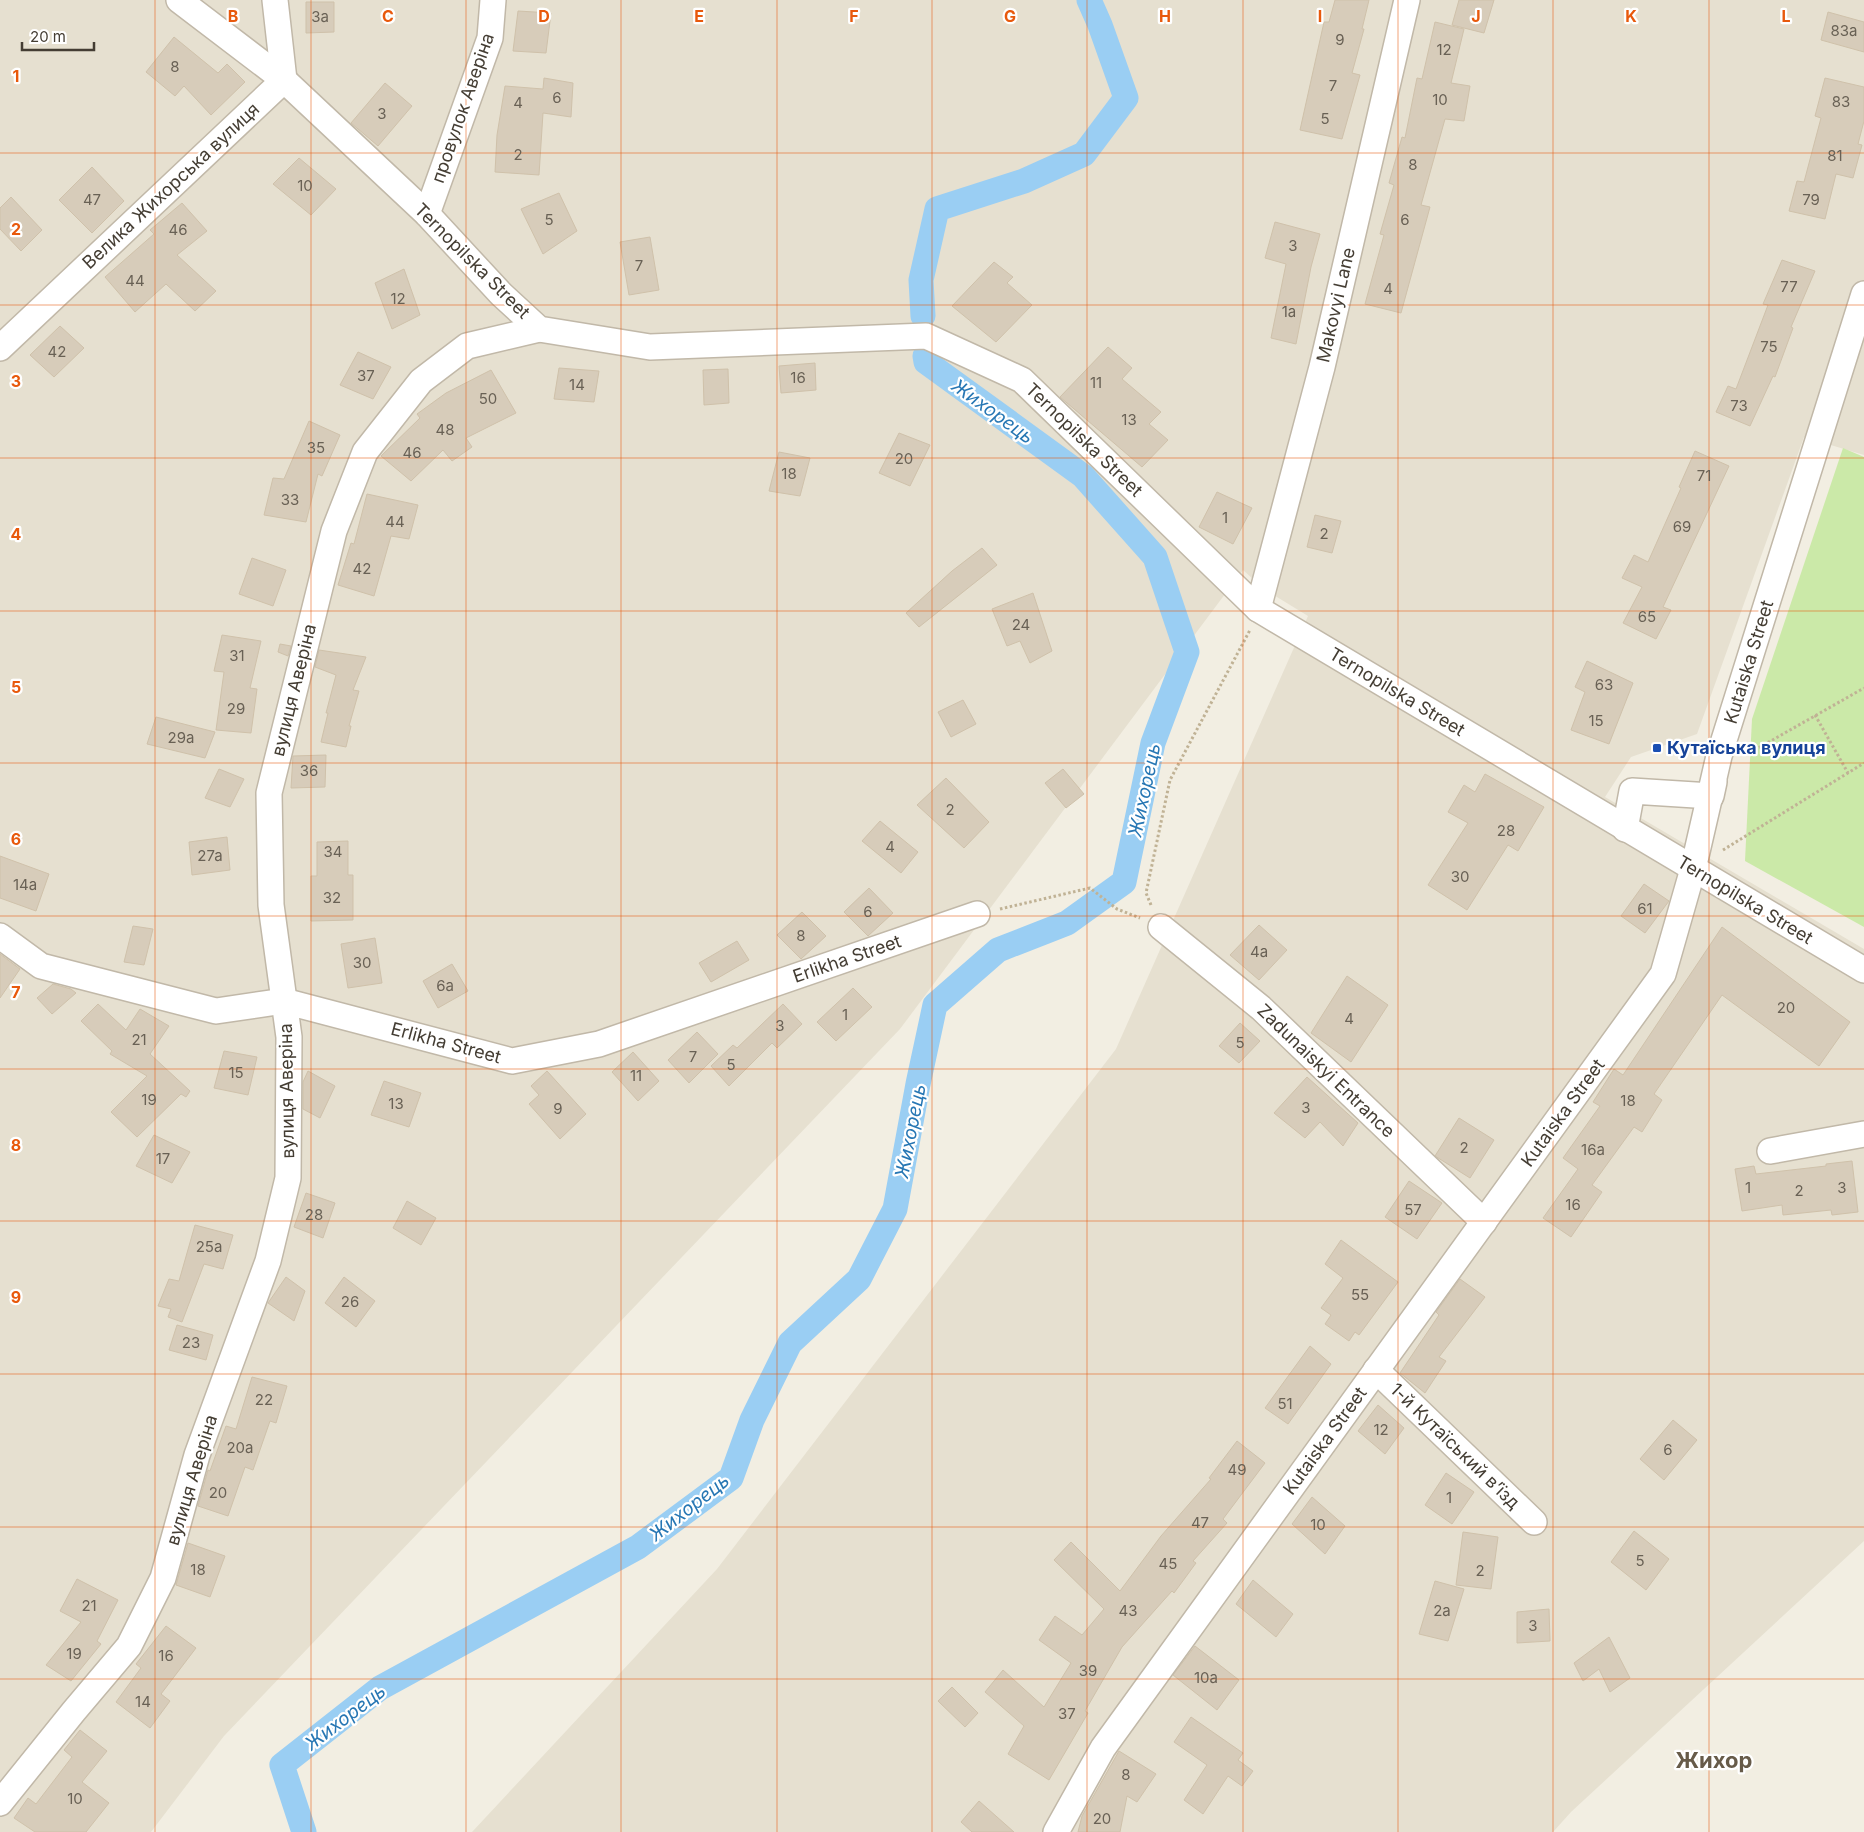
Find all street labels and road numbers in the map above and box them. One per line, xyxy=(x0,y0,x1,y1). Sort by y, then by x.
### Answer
street label: провулок Аверіна xyxy=(427,30,498,186)
street label: Велика Жихорська вулиця xyxy=(78,98,263,273)
street label: Ternopilska Street xyxy=(410,199,534,323)
street label: Makovyi Lane xyxy=(1312,245,1359,364)
street label: Ternopilska Street xyxy=(1022,379,1147,501)
street label: Kutaiska Street xyxy=(1720,598,1777,726)
street label: вулиця Аверіна xyxy=(267,622,320,758)
street label: Ternopilska Street xyxy=(1326,643,1469,740)
street label: Ternopilska Street xyxy=(1674,851,1817,948)
street label: Erlikha Street xyxy=(790,930,904,987)
street label: Zadunaiskyi Entrance xyxy=(1253,1000,1399,1142)
street label: Erlikha Street xyxy=(389,1018,504,1067)
street label: вулиця Аверіна xyxy=(275,1023,298,1159)
street label: Kutaiska Street xyxy=(1517,1055,1609,1171)
street label: 1-й Кутаїський в’їзд xyxy=(1386,1379,1524,1513)
street label: Kutaiska Street xyxy=(1279,1383,1371,1499)
street label: вулиця Аверіна xyxy=(162,1412,221,1548)

